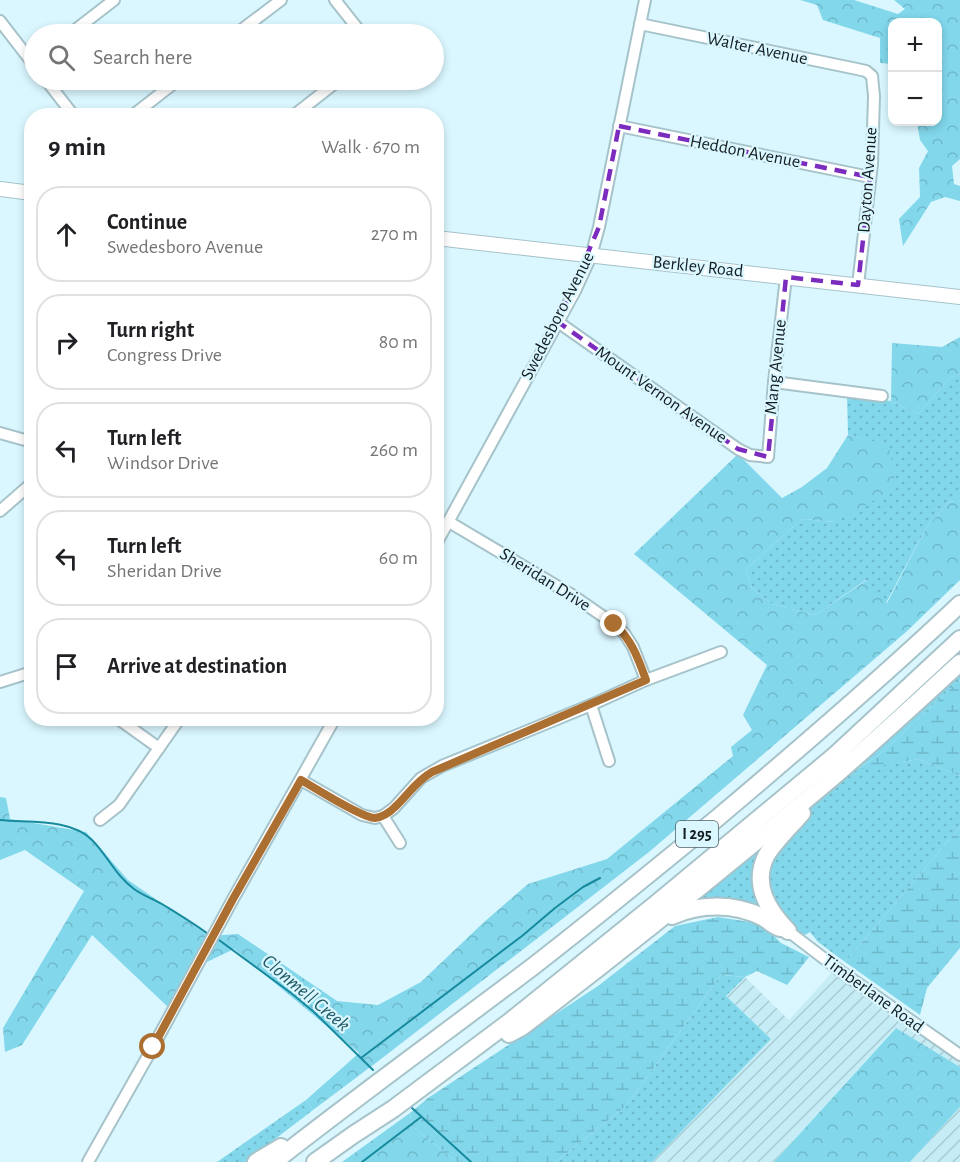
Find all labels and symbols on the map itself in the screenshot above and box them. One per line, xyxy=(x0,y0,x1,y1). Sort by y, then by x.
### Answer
street label: Walter Avenue xyxy=(705,29,809,69)
street label: Dayton Avenue xyxy=(855,126,881,234)
street label: Heddon Avenue xyxy=(688,132,802,172)
street label: Swedesboro Avenue xyxy=(518,249,598,383)
street label: Berkley Road xyxy=(652,253,744,281)
street label: Mang Avenue xyxy=(762,318,790,416)
street label: Mount Vernon Avenue xyxy=(592,343,730,447)
street label: Sheridan Drive xyxy=(496,545,594,615)
route end xyxy=(600,610,626,636)
road number: I 295 xyxy=(676,821,718,847)
water label: Clonmell Creek xyxy=(258,951,354,1035)
street label: Timberlane Road xyxy=(819,951,927,1037)
route start xyxy=(139,1033,165,1059)

